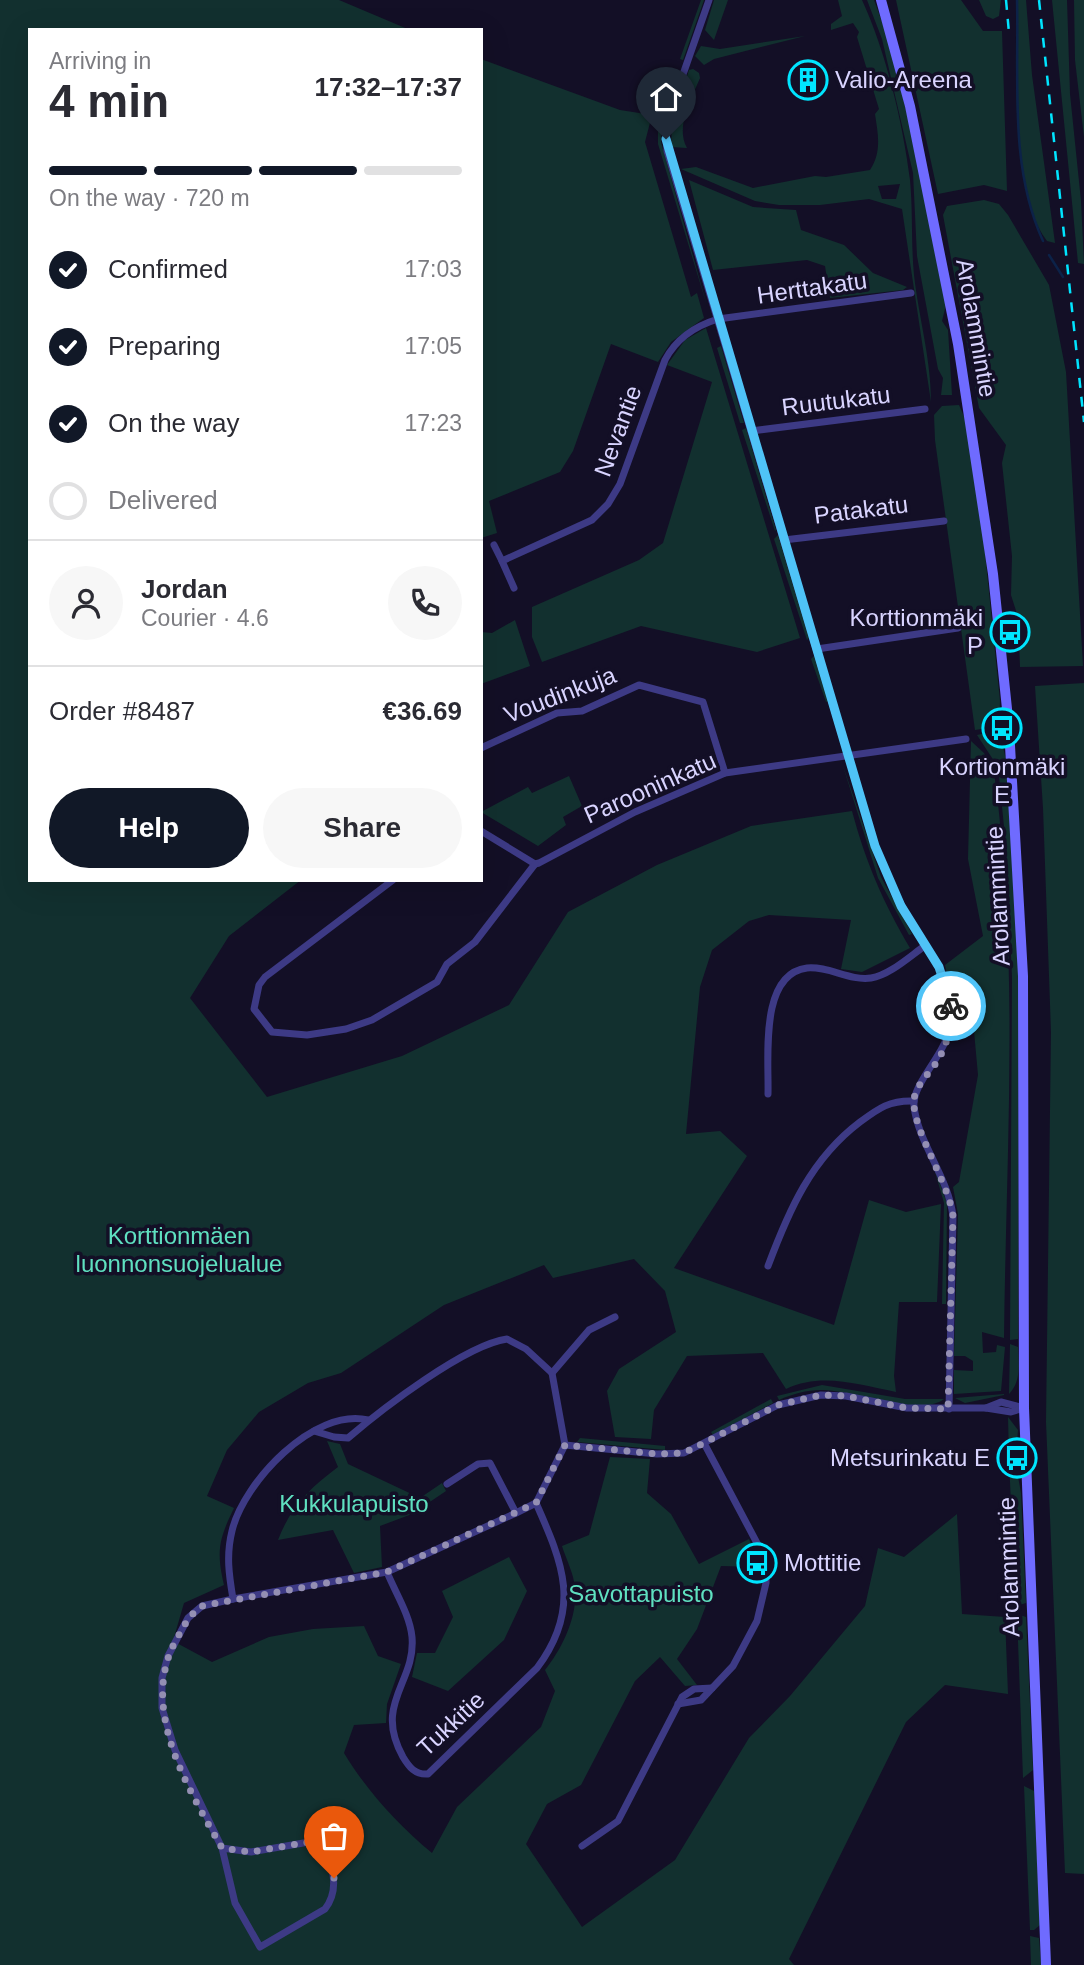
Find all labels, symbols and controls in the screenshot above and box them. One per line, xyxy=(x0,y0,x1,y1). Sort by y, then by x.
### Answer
text: Arriving in xyxy=(49,48,151,74)
building icon: Valio-Areena xyxy=(787,59,829,101)
place label: Valio-Areena xyxy=(835,66,973,93)
pin xyxy=(636,67,696,139)
text: 17:32–17:37 xyxy=(315,72,462,102)
text: 4 min xyxy=(49,75,169,127)
icon: home xyxy=(647,78,685,116)
text: On the way · 720 m xyxy=(49,185,250,211)
icon: check xyxy=(49,251,87,289)
text: Confirmed xyxy=(108,254,228,284)
text: 17:03 xyxy=(404,256,462,282)
street label: Arolammintie xyxy=(951,257,1002,399)
street label: Herttakatu xyxy=(755,266,869,309)
icon: check xyxy=(49,328,87,366)
text: Preparing xyxy=(108,331,221,361)
text: 17:05 xyxy=(404,333,462,359)
street label: Ruutukatu xyxy=(780,380,892,421)
street label: Nevantie xyxy=(589,382,646,480)
icon: check xyxy=(49,405,87,443)
text: On the way xyxy=(108,408,240,438)
text: 17:23 xyxy=(404,410,462,436)
text: Delivered xyxy=(108,485,218,515)
street label: Patakatu xyxy=(812,490,910,529)
button: person xyxy=(49,566,123,640)
button: phone xyxy=(388,566,462,640)
text: Jordan xyxy=(141,574,228,604)
place label: Korttionmäki P xyxy=(850,604,983,659)
text: Courier · 4.6 xyxy=(141,605,269,631)
bus stop icon: Korttionmäki P xyxy=(989,611,1031,653)
street label: Voudinkuja xyxy=(500,661,620,728)
text: Order #8487 xyxy=(49,696,195,726)
text: €36.69 xyxy=(382,696,462,726)
bus stop icon: Kortionmäki E xyxy=(981,707,1023,749)
street label: Parooninkatu xyxy=(580,746,720,829)
place label: Kortionmäki E xyxy=(939,753,1065,808)
button: Help xyxy=(49,788,249,868)
button: Share xyxy=(263,788,462,868)
street label: Arolammintie xyxy=(980,825,1015,967)
courier xyxy=(916,971,986,1041)
icon: bike xyxy=(932,987,970,1025)
park label: Korttionmäen luonnonsuojelualue xyxy=(76,1222,282,1277)
bus stop icon: Metsurinkatu E xyxy=(996,1437,1038,1479)
place label: Metsurinkatu E xyxy=(830,1444,990,1471)
park label: Kukkulapuisto xyxy=(279,1490,429,1517)
street label: Arolammintie xyxy=(993,1497,1024,1637)
bus stop icon: Mottitie xyxy=(736,1542,778,1584)
place label: Mottitie xyxy=(784,1549,861,1576)
park label: Savottapuisto xyxy=(568,1580,714,1607)
street label: Tukkitie xyxy=(412,1686,490,1761)
pin xyxy=(304,1806,364,1878)
icon: bag xyxy=(315,1817,353,1855)

